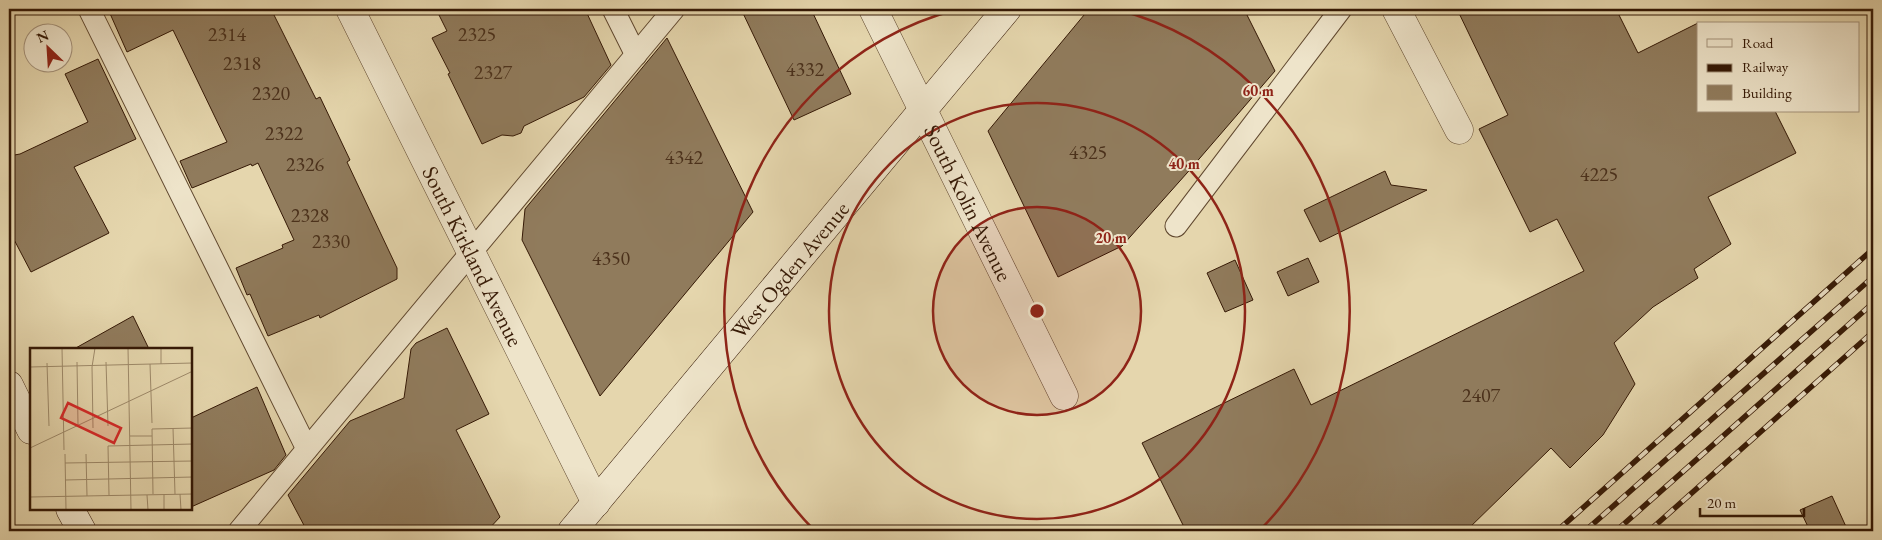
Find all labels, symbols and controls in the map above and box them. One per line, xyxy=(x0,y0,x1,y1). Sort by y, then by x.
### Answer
house number: 2314 xyxy=(208,21,247,47)
house number: 2325 xyxy=(458,21,496,47)
north arrow xyxy=(22,22,72,72)
legend xyxy=(1697,22,1860,112)
text: N xyxy=(34,25,52,47)
text: Road xyxy=(1742,33,1774,52)
house number: 2318 xyxy=(223,50,261,76)
house number: 4332 xyxy=(786,56,825,82)
text: Railway xyxy=(1742,57,1789,76)
house number: 2327 xyxy=(474,59,513,85)
house number: 2320 xyxy=(252,80,291,106)
text: 60 m xyxy=(1242,81,1274,100)
text: Building xyxy=(1742,83,1792,102)
house number: 2322 xyxy=(265,120,304,146)
street label: South Kolin Avenue xyxy=(917,120,1019,286)
house number: 4325 xyxy=(1069,139,1107,165)
house number: 4342 xyxy=(665,144,704,170)
house number: 2326 xyxy=(286,151,325,177)
text: 40 m xyxy=(1168,154,1200,173)
street label: South Kirkland Avenue xyxy=(415,161,530,352)
house number: 4225 xyxy=(1580,161,1618,187)
street label: West Ogden Avenue xyxy=(724,195,856,345)
house number: 2328 xyxy=(291,202,329,228)
house number: 2330 xyxy=(312,228,351,254)
text: 20 m xyxy=(1095,228,1127,247)
house number: 4350 xyxy=(592,245,631,271)
centre of rings xyxy=(1028,302,1046,320)
inset map xyxy=(30,348,192,510)
house number: 2407 xyxy=(1462,382,1501,408)
scale bar xyxy=(1700,485,1803,517)
text: 20 m xyxy=(1707,493,1736,512)

